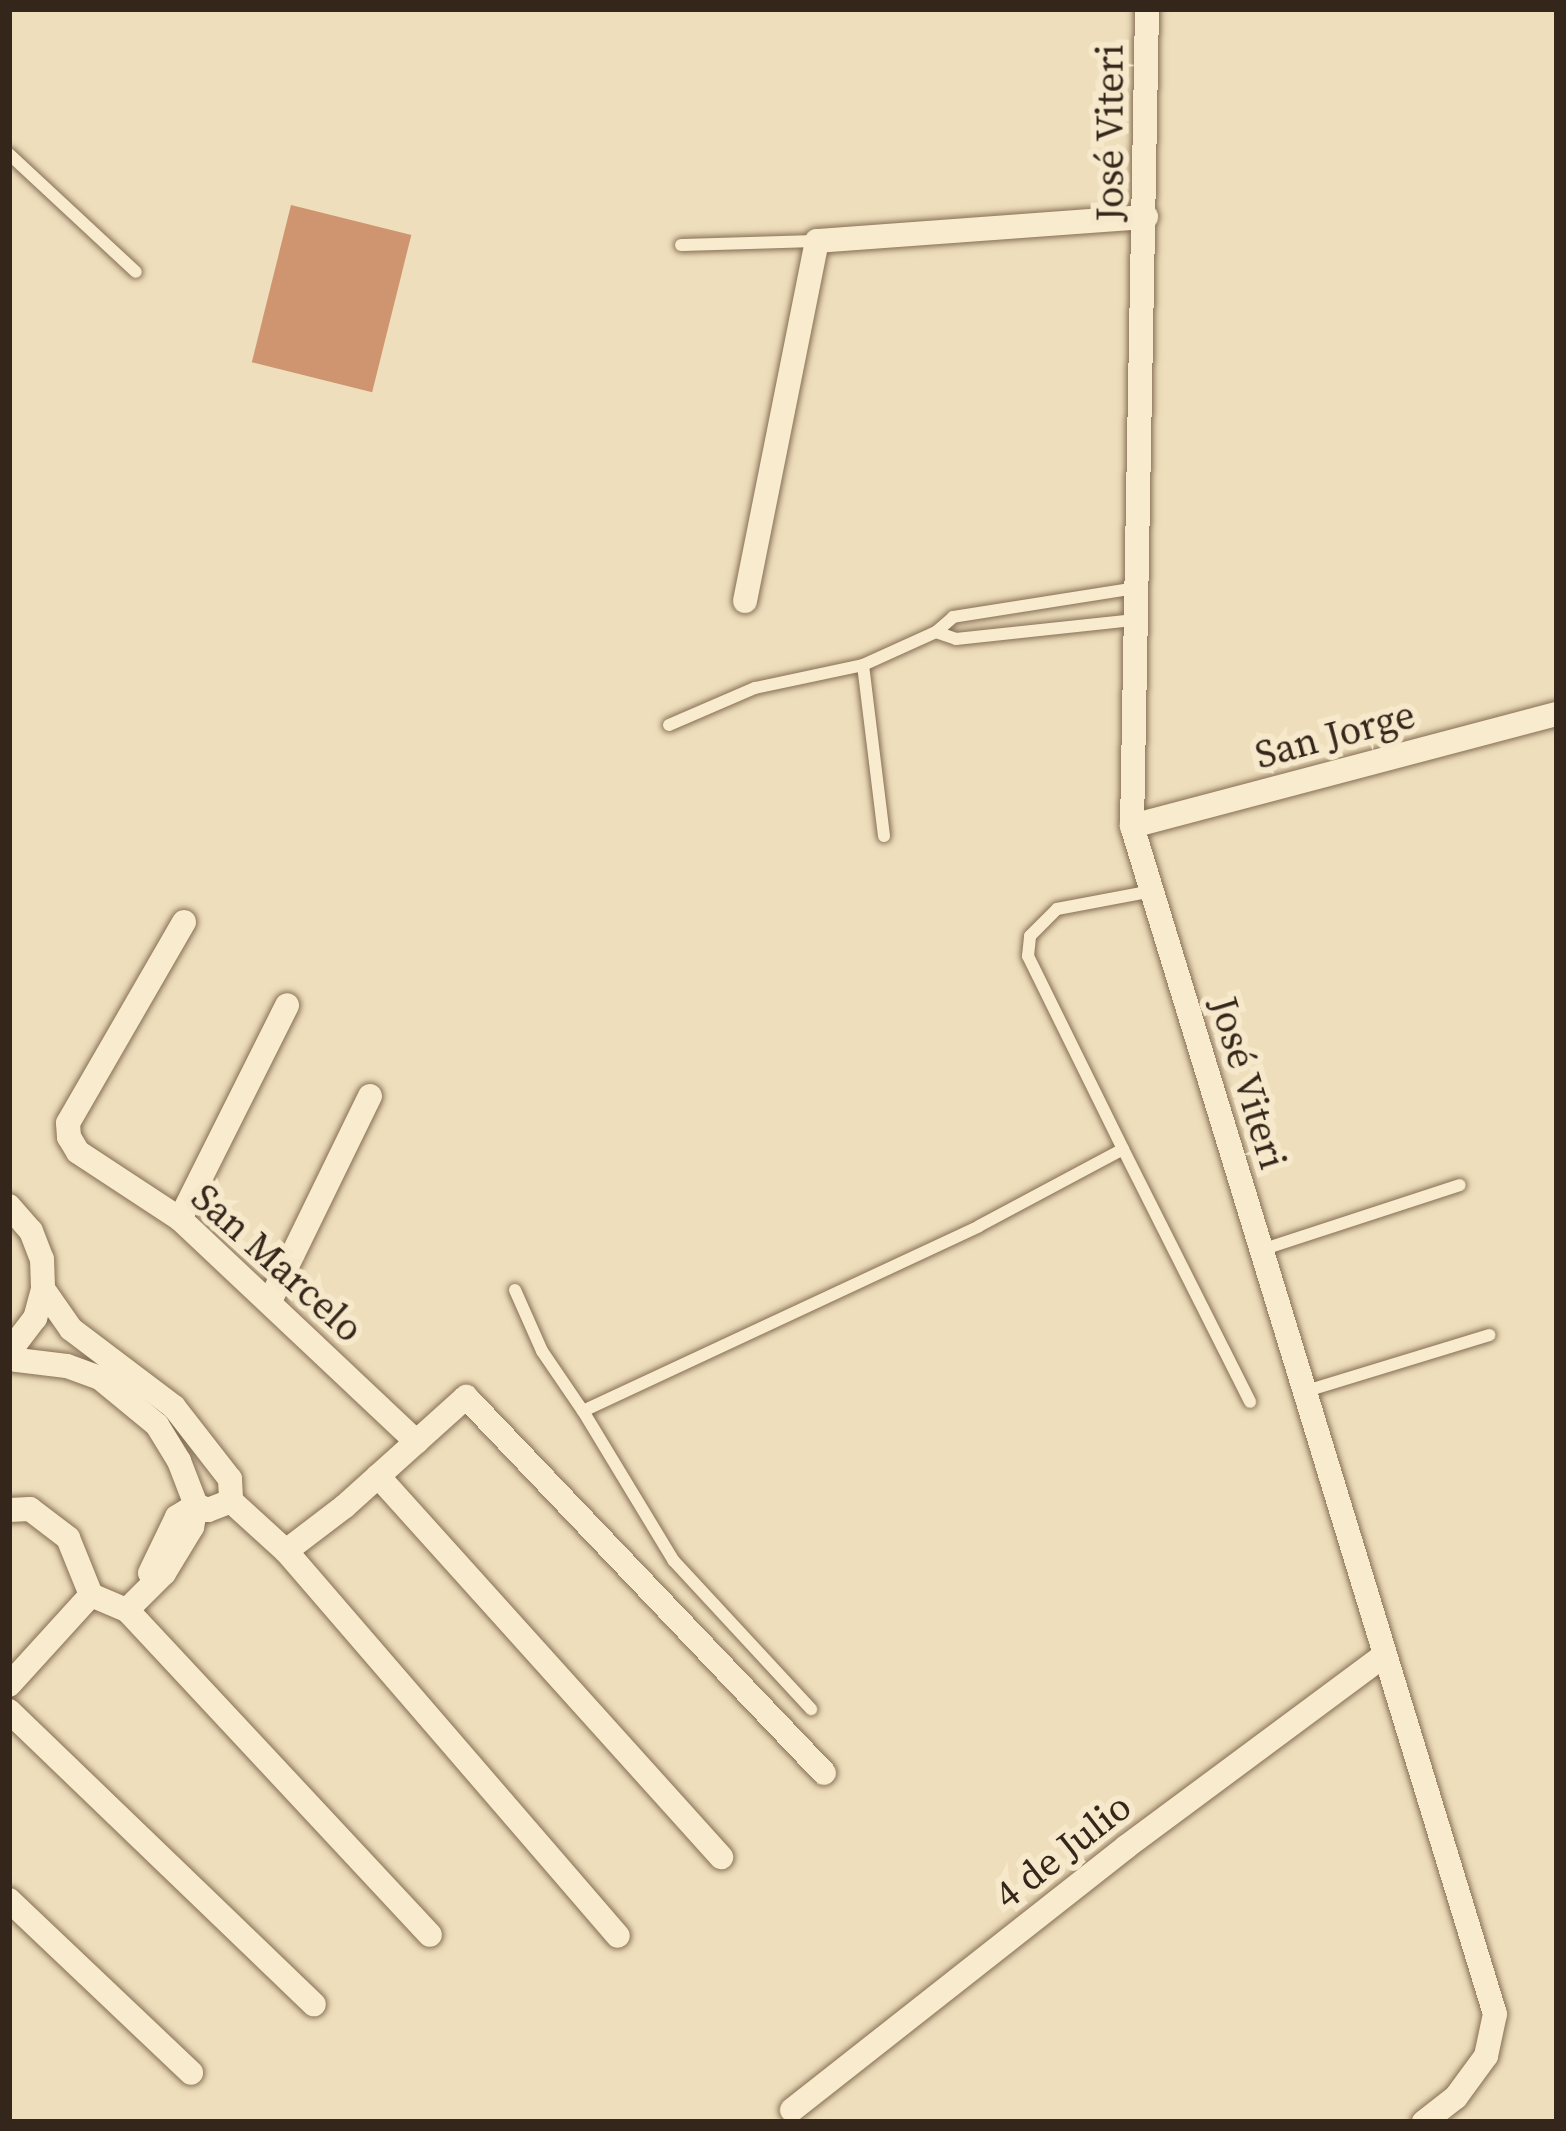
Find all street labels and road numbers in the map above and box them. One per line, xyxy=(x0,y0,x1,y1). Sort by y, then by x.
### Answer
street label: José Viteri xyxy=(1087,44,1133,222)
street label: San Jorge xyxy=(1250,691,1420,779)
street label: José Viteri xyxy=(1200,991,1296,1175)
street label: San Marcelo xyxy=(182,1174,372,1352)
street label: 4 de Julio xyxy=(985,1783,1141,1919)

